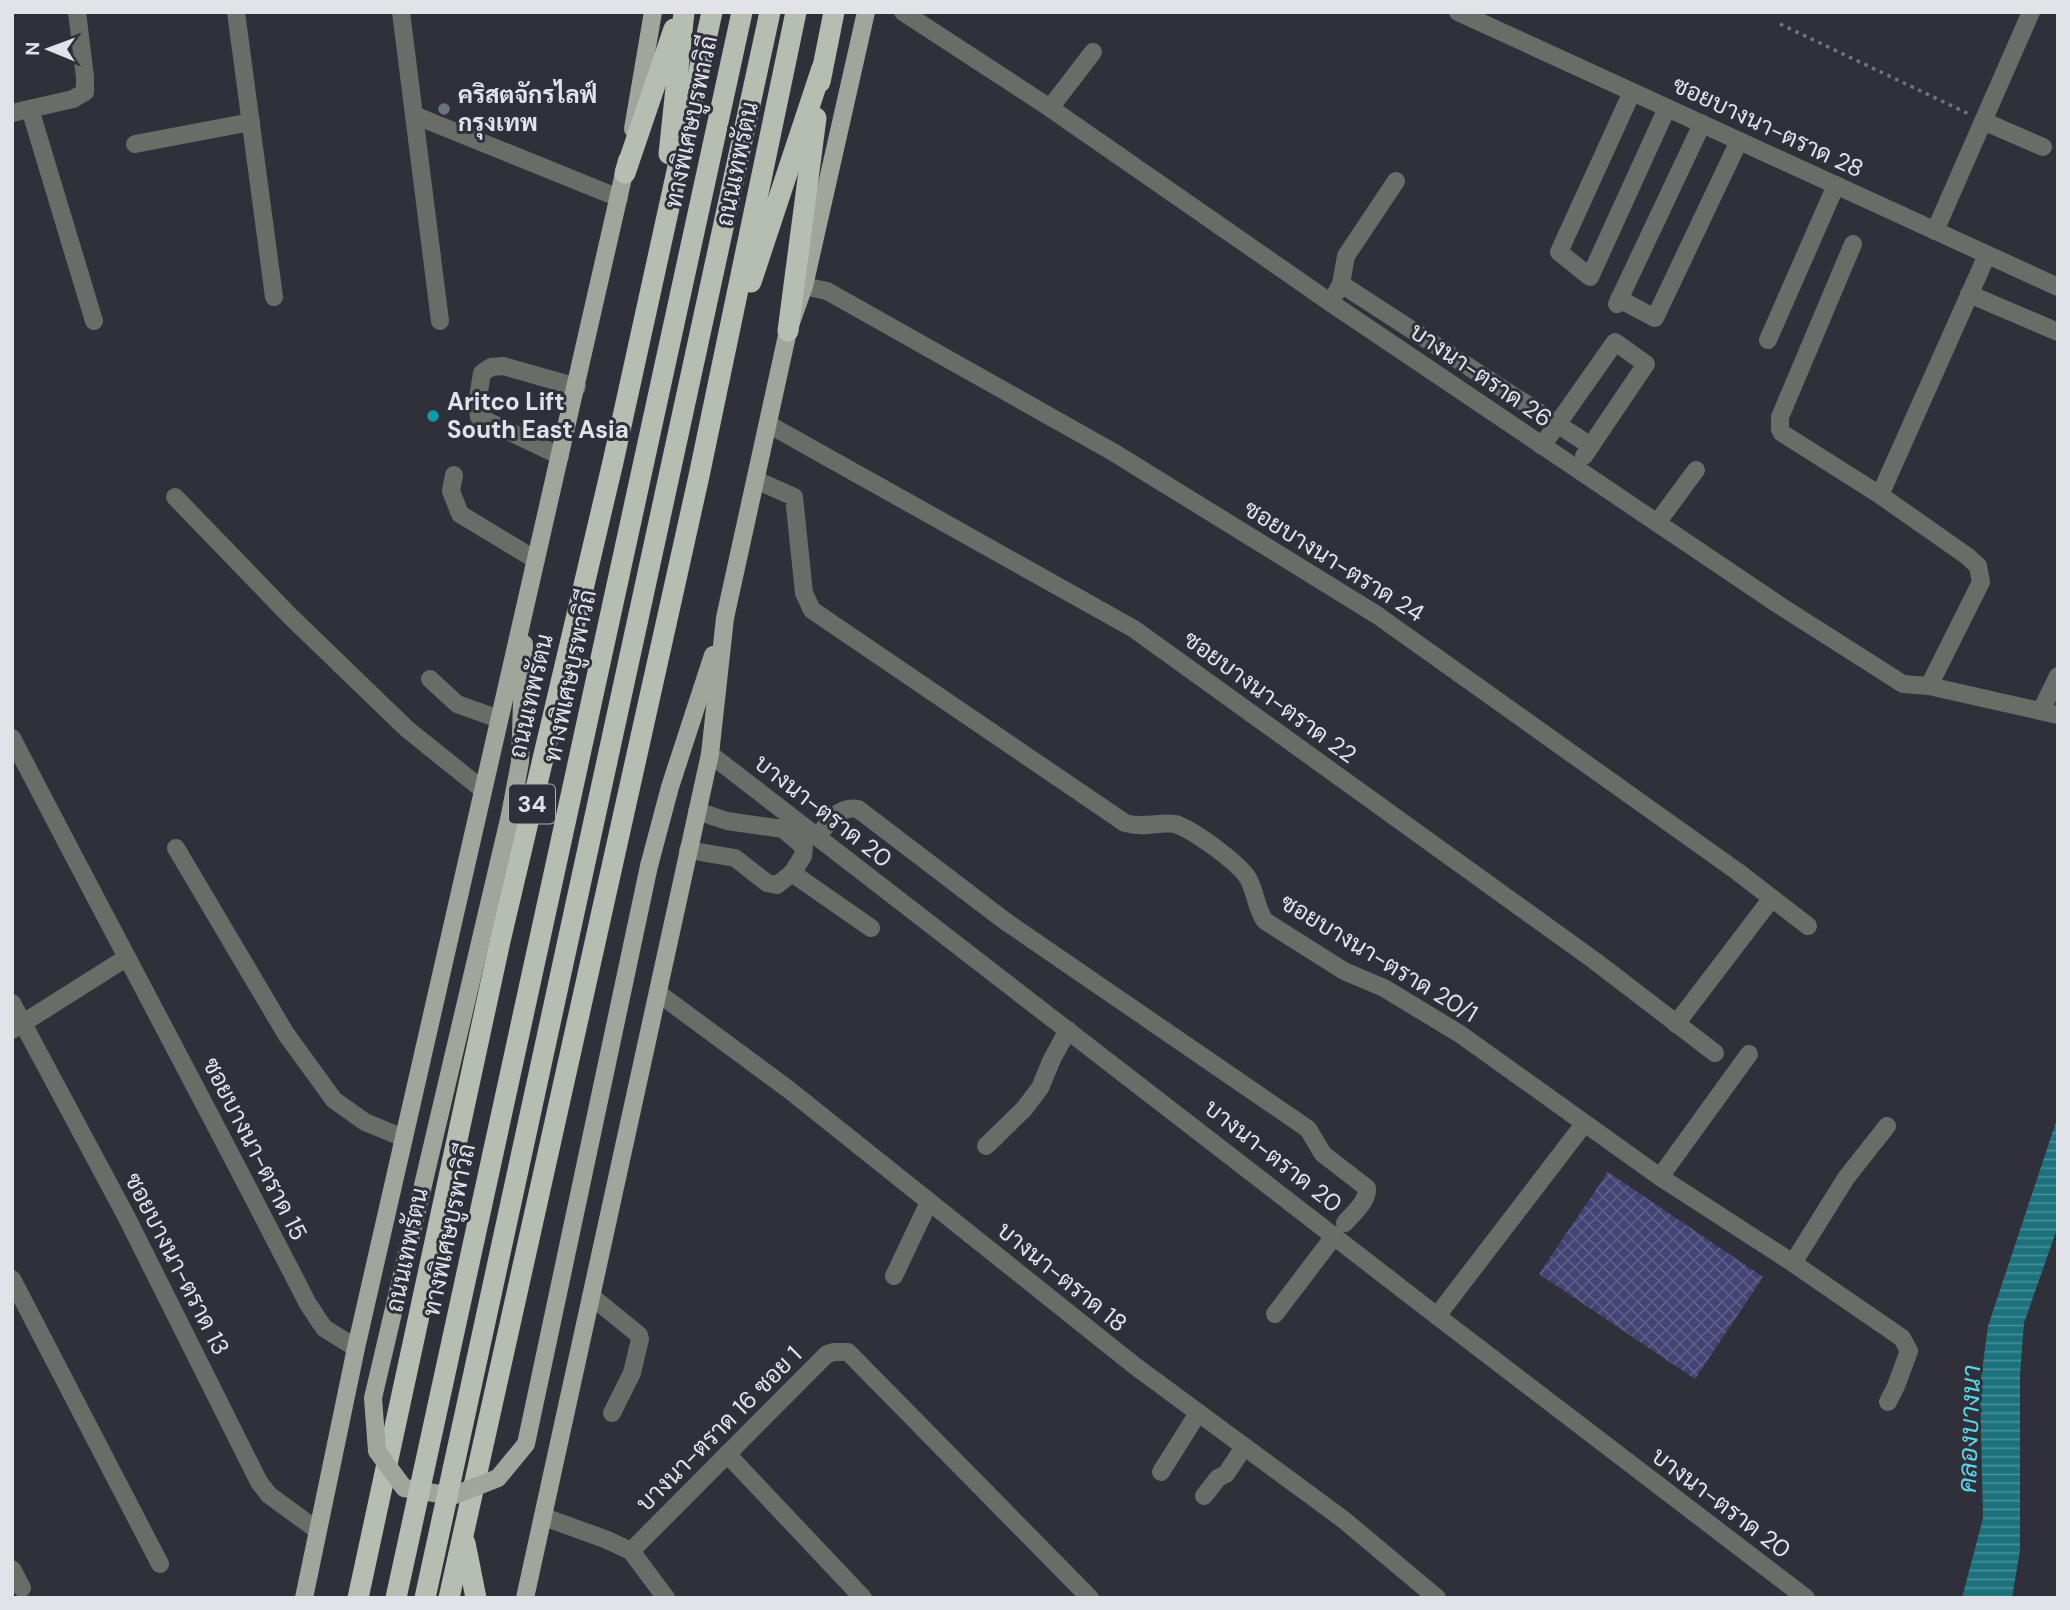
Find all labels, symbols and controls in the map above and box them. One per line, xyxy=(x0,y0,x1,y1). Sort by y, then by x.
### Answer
north arrow xyxy=(14,14,84,84)
street label: ทางพิเศษบูรพาวิถี xyxy=(657,33,726,212)
text: N xyxy=(20,42,45,56)
street label: ซอยบางนา-ตราด 28 xyxy=(1668,69,1869,184)
place label: คริสตจักรไลฟ์ กรุงเทพ xyxy=(458,79,597,140)
street label: ถนนเทพรัตน xyxy=(708,99,765,229)
marker: คริสตจักรไลฟ์ กรุงเทพ xyxy=(436,101,452,117)
street label: บางนา-ตราด 26 xyxy=(1404,316,1558,434)
place label: Aritco Lift South East Asia xyxy=(447,386,629,445)
marker: Aritco Lift South East Asia xyxy=(425,408,441,424)
street label: ซอยบางนา-ตราด 24 xyxy=(1238,493,1430,629)
street label: ทางพิเศษบูรพาวิถี xyxy=(536,587,605,766)
street label: ซอยบางนา-ตราด 22 xyxy=(1178,623,1363,770)
street label: ถนนเทพรัตน xyxy=(501,631,560,761)
street label: บางนา-ตราด 20 xyxy=(748,747,898,874)
road number: 34 xyxy=(509,784,555,824)
street label: ซอยบางนา-ตราด 20/1 xyxy=(1275,886,1484,1029)
street label: ซอยบางนา-ตราด 15 xyxy=(196,1052,315,1245)
street label: บางนา-ตราด 20 xyxy=(1198,1092,1348,1219)
street label: ทางพิเศษบูรพาวิถี xyxy=(415,1141,484,1320)
street label: ซอยบางนา-ตราด 13 xyxy=(118,1167,237,1360)
street label: ถนนเทพรัตน xyxy=(378,1185,435,1315)
street label: บางนา-ตราด 18 xyxy=(991,1215,1134,1339)
street label: บางนา-ตราด 16 ซอย 1 xyxy=(629,1339,808,1518)
water label: คลองบางนา xyxy=(1950,1364,1988,1494)
street label: บางนา-ตราด 20 xyxy=(1646,1440,1797,1565)

